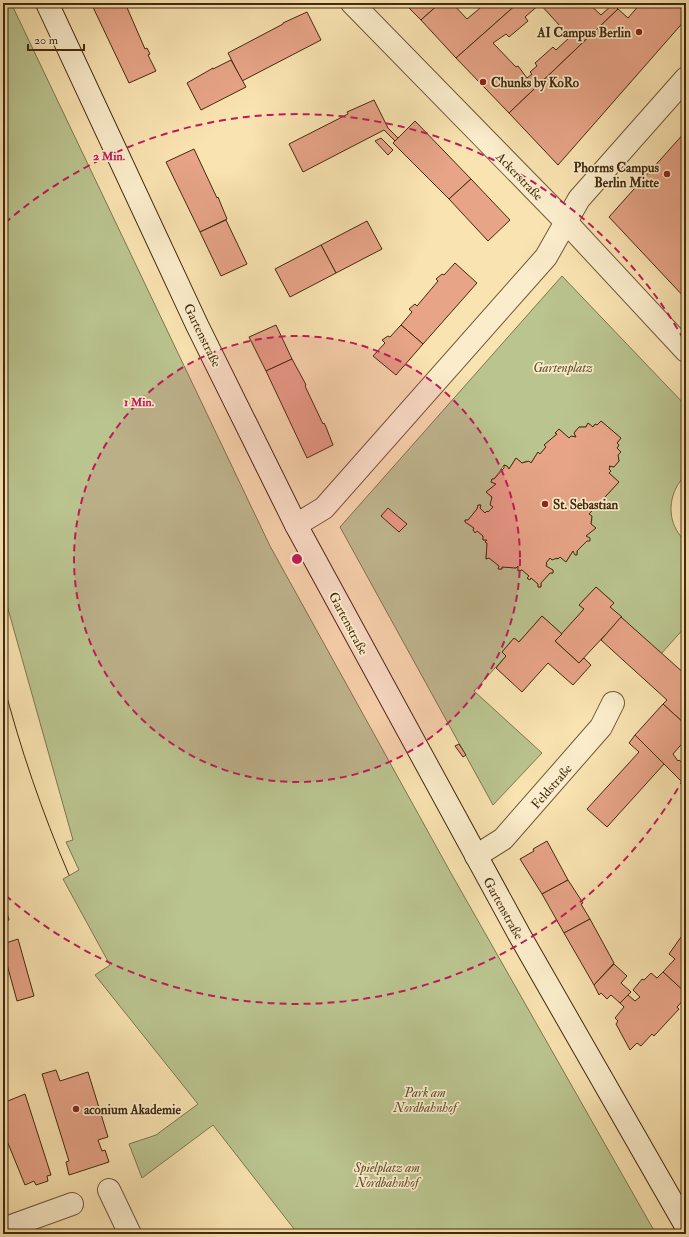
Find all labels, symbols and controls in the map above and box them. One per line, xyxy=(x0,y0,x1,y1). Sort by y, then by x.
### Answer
place label: AI Campus Berlin xyxy=(536,25,631,42)
scale bar xyxy=(28,26,84,52)
marker: AI Campus Berlin xyxy=(634,27,644,37)
text: 20 m xyxy=(34,33,59,48)
place label: Chunks by KoRo xyxy=(491,75,580,92)
marker: Chunks by KoRo xyxy=(478,77,488,87)
street label: Ackerstraße xyxy=(492,148,547,205)
text: 2 Min. xyxy=(93,149,126,164)
place label: Phorms Campus Berlin Mitte xyxy=(574,160,660,191)
marker: Phorms Campus Berlin Mitte xyxy=(662,169,672,179)
street label: Gartenstraße xyxy=(180,301,225,370)
park label: Gartenplatz xyxy=(533,360,593,376)
text: 1 Min. xyxy=(124,395,155,410)
place label: St. Sebastian xyxy=(553,497,619,513)
marker: St. Sebastian xyxy=(540,499,550,509)
centre of rings xyxy=(290,552,304,566)
street label: Gartenstraße xyxy=(325,589,372,658)
street label: Feldstraße xyxy=(528,761,576,812)
street label: Gartenstraße xyxy=(479,875,527,943)
park label: Park am Nordbahnhof xyxy=(393,1085,460,1116)
place label: aconium Akademie xyxy=(84,1102,181,1118)
marker: aconium Akademie xyxy=(71,1104,81,1114)
park label: Spielplatz am Nordbahnhof xyxy=(353,1160,422,1191)

